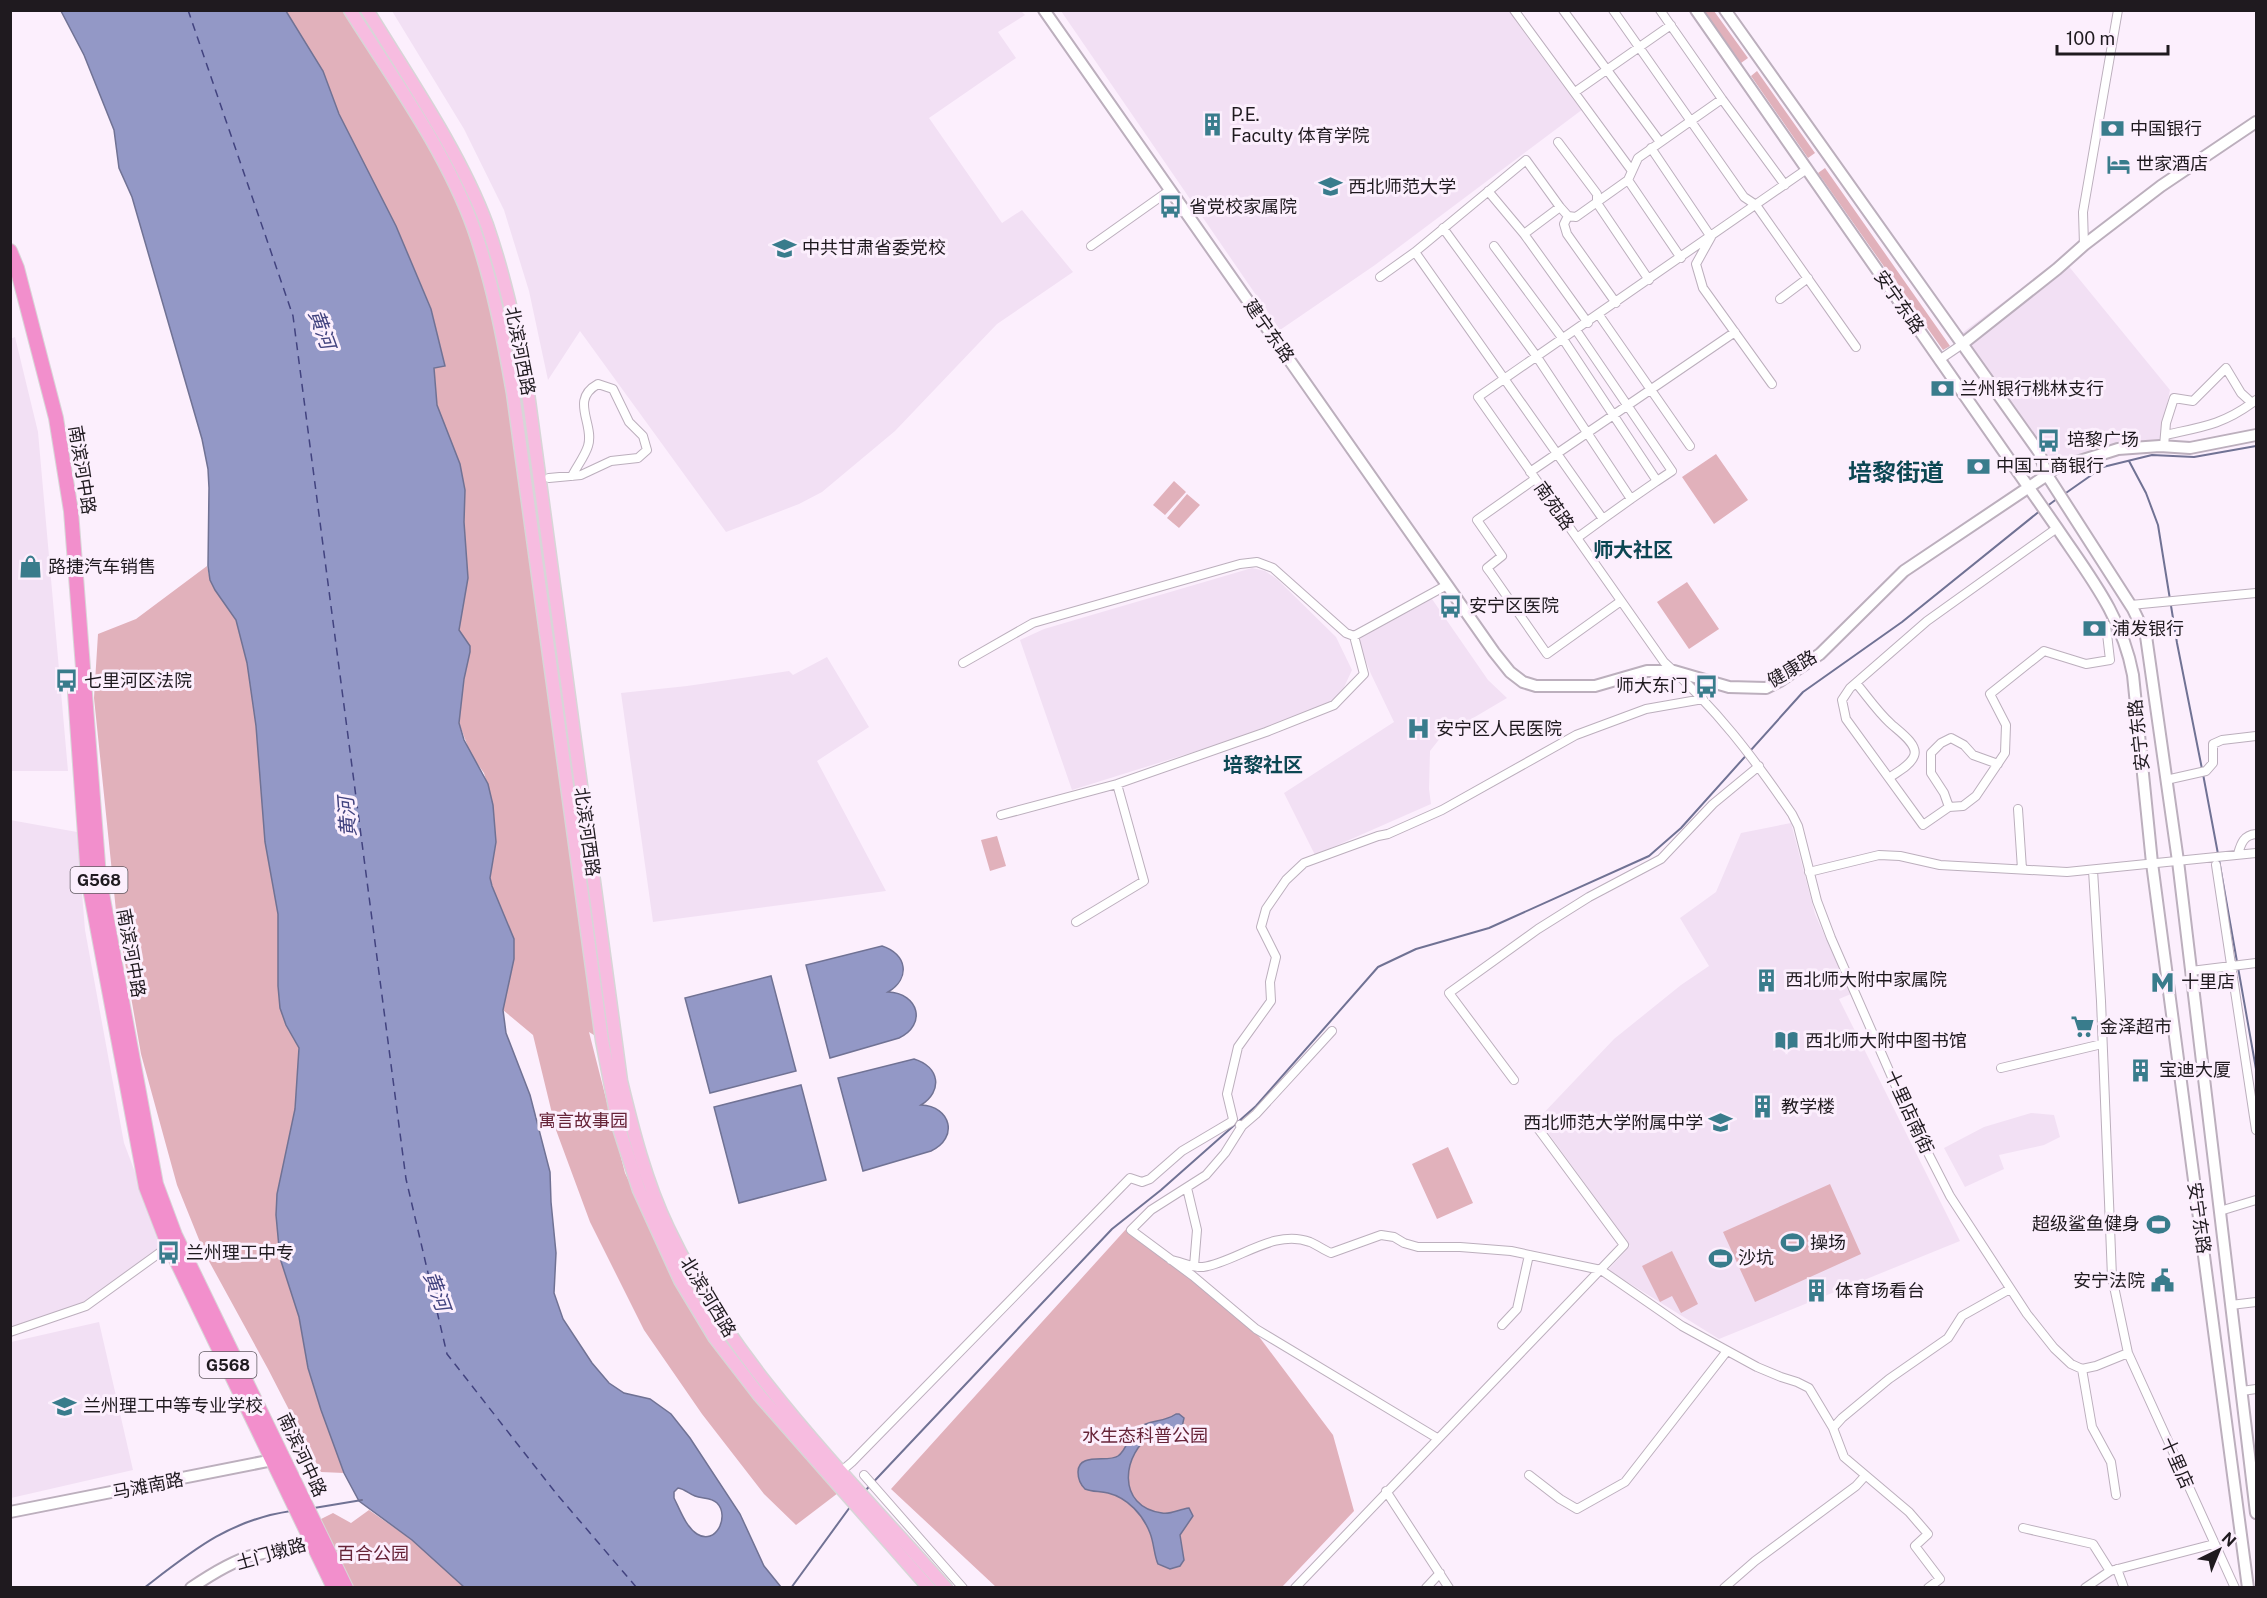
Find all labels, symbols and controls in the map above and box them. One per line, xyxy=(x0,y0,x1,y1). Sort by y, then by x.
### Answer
scale bar xyxy=(2057,18,2168,56)
text: 100 m xyxy=(2066,28,2115,49)
place label: P.E. Faculty 体育学院 xyxy=(1231,104,1370,146)
building icon: P.E. Faculty 体育学院 xyxy=(1200,112,1226,138)
bank icon: 中国银行 xyxy=(2099,116,2125,142)
place label: 中国银行 xyxy=(2130,118,2202,139)
hotel icon: 世家酒店 xyxy=(2105,151,2131,177)
place label: 世家酒店 xyxy=(2136,153,2208,174)
school or university icon: 西北师范大学 xyxy=(1317,174,1343,200)
place label: 西北师范大学 xyxy=(1348,176,1456,197)
bus stop icon: 省党校家属院 xyxy=(1158,194,1184,220)
place label: 省党校家属院 xyxy=(1189,196,1297,217)
school or university icon: 中共甘肃省委党校 xyxy=(771,235,797,261)
place label: 中共甘肃省委党校 xyxy=(802,237,946,258)
street label: 安宁东路 xyxy=(1870,266,1929,337)
street label: 建宁东路 xyxy=(1240,295,1299,366)
street label: 北滨河西路 xyxy=(502,305,539,397)
water label: 黄河 xyxy=(304,306,341,356)
bank icon: 兰州银行桃林支行 xyxy=(1929,376,1955,402)
place label: 兰州银行桃林支行 xyxy=(1960,378,2104,399)
street label: 南滨河中路 xyxy=(65,424,100,516)
bus stop icon: 培黎广场 xyxy=(2036,427,2062,453)
place label: 培黎广场 xyxy=(2067,429,2139,450)
bank icon: 中国工商银行 xyxy=(1965,453,1991,479)
place label: 中国工商银行 xyxy=(1996,455,2104,476)
district label: 培黎街道 xyxy=(1848,458,1944,486)
street label: 南苑路 xyxy=(1530,478,1578,534)
district label: 师大社区 xyxy=(1593,538,1673,562)
shop icon: 路捷汽车销售 xyxy=(17,554,43,580)
place label: 路捷汽车销售 xyxy=(48,556,156,577)
bus stop icon: 安宁区医院 xyxy=(1438,593,1464,619)
place label: 安宁区医院 xyxy=(1469,595,1559,616)
bank icon: 浦发银行 xyxy=(2081,616,2107,642)
place label: 浦发银行 xyxy=(2112,618,2184,639)
street label: 健康路 xyxy=(1763,646,1820,691)
bus stop icon: 七里河区法院 xyxy=(53,668,79,694)
place label: 七里河区法院 xyxy=(84,670,192,691)
bus stop icon: 师大东门 xyxy=(1693,673,1719,699)
place label: 师大东门 xyxy=(1616,675,1688,696)
street label: 安宁东路 xyxy=(2124,698,2153,772)
hospital icon: 安宁区人民医院 xyxy=(1405,716,1431,742)
place label: 安宁区人民医院 xyxy=(1436,718,1562,739)
district label: 培黎社区 xyxy=(1223,753,1303,777)
street label: 北滨河西路 xyxy=(571,786,604,878)
water label: 黄河 xyxy=(333,792,360,838)
road number: G568 xyxy=(70,867,128,893)
street label: 南滨河中路 xyxy=(113,907,150,999)
building icon: 西北师大附中家属院 xyxy=(1754,967,1780,993)
place label: 西北师大附中家属院 xyxy=(1785,969,1947,990)
metro station icon: 十里店 xyxy=(2150,969,2176,995)
place label: 十里店 xyxy=(2181,971,2235,992)
supermarket icon: 金泽超市 xyxy=(2069,1014,2095,1040)
place label: 金泽超市 xyxy=(2100,1016,2172,1037)
library icon: 西北师大附中图书馆 xyxy=(1774,1028,1800,1054)
place label: 西北师大附中图书馆 xyxy=(1805,1030,1967,1051)
building icon: 宝迪大厦 xyxy=(2128,1057,2154,1083)
place label: 宝迪大厦 xyxy=(2159,1059,2231,1080)
street label: 十里店南街 xyxy=(1881,1067,1938,1157)
building icon: 教学楼 xyxy=(1750,1094,1776,1120)
place label: 教学楼 xyxy=(1781,1096,1835,1117)
park label: 寓言故事园 xyxy=(538,1110,628,1131)
school or university icon: 西北师范大学附属中学 xyxy=(1708,1110,1734,1136)
place label: 西北师范大学附属中学 xyxy=(1523,1112,1703,1133)
street label: 安宁东路 xyxy=(2184,1181,2215,1255)
sports icon: 超级鲨鱼健身 xyxy=(2145,1211,2171,1237)
place label: 超级鲨鱼健身 xyxy=(2032,1213,2140,1234)
sports icon: 操场 xyxy=(1779,1230,1805,1256)
place label: 操场 xyxy=(1810,1232,1846,1253)
bus stop icon: 兰州理工中专 xyxy=(155,1240,181,1266)
place label: 兰州理工中专 xyxy=(186,1242,294,1263)
sports icon: 沙坑 xyxy=(1707,1245,1733,1271)
place label: 沙坑 xyxy=(1738,1247,1774,1268)
street label: 北滨河西路 xyxy=(676,1253,741,1341)
water label: 黄河 xyxy=(419,1268,456,1318)
public building icon: 安宁法院 xyxy=(2150,1268,2176,1294)
place label: 安宁法院 xyxy=(2073,1270,2145,1291)
building icon: 体育场看台 xyxy=(1804,1278,1830,1304)
place label: 体育场看台 xyxy=(1835,1280,1925,1301)
road number: G568 xyxy=(200,1352,256,1378)
school or university icon: 兰州理工中等专业学校 xyxy=(52,1393,78,1419)
place label: 兰州理工中等专业学校 xyxy=(83,1395,263,1416)
street label: 南滨河中路 xyxy=(274,1410,331,1500)
park label: 水生态科普公园 xyxy=(1082,1425,1208,1446)
street label: 十里店 xyxy=(2157,1434,2198,1492)
street label: 马滩南路 xyxy=(111,1468,185,1503)
north arrow xyxy=(2189,1520,2249,1580)
text: N xyxy=(2218,1528,2240,1551)
street label: 土门墩路 xyxy=(233,1534,308,1574)
park label: 百合公园 xyxy=(337,1543,409,1564)

